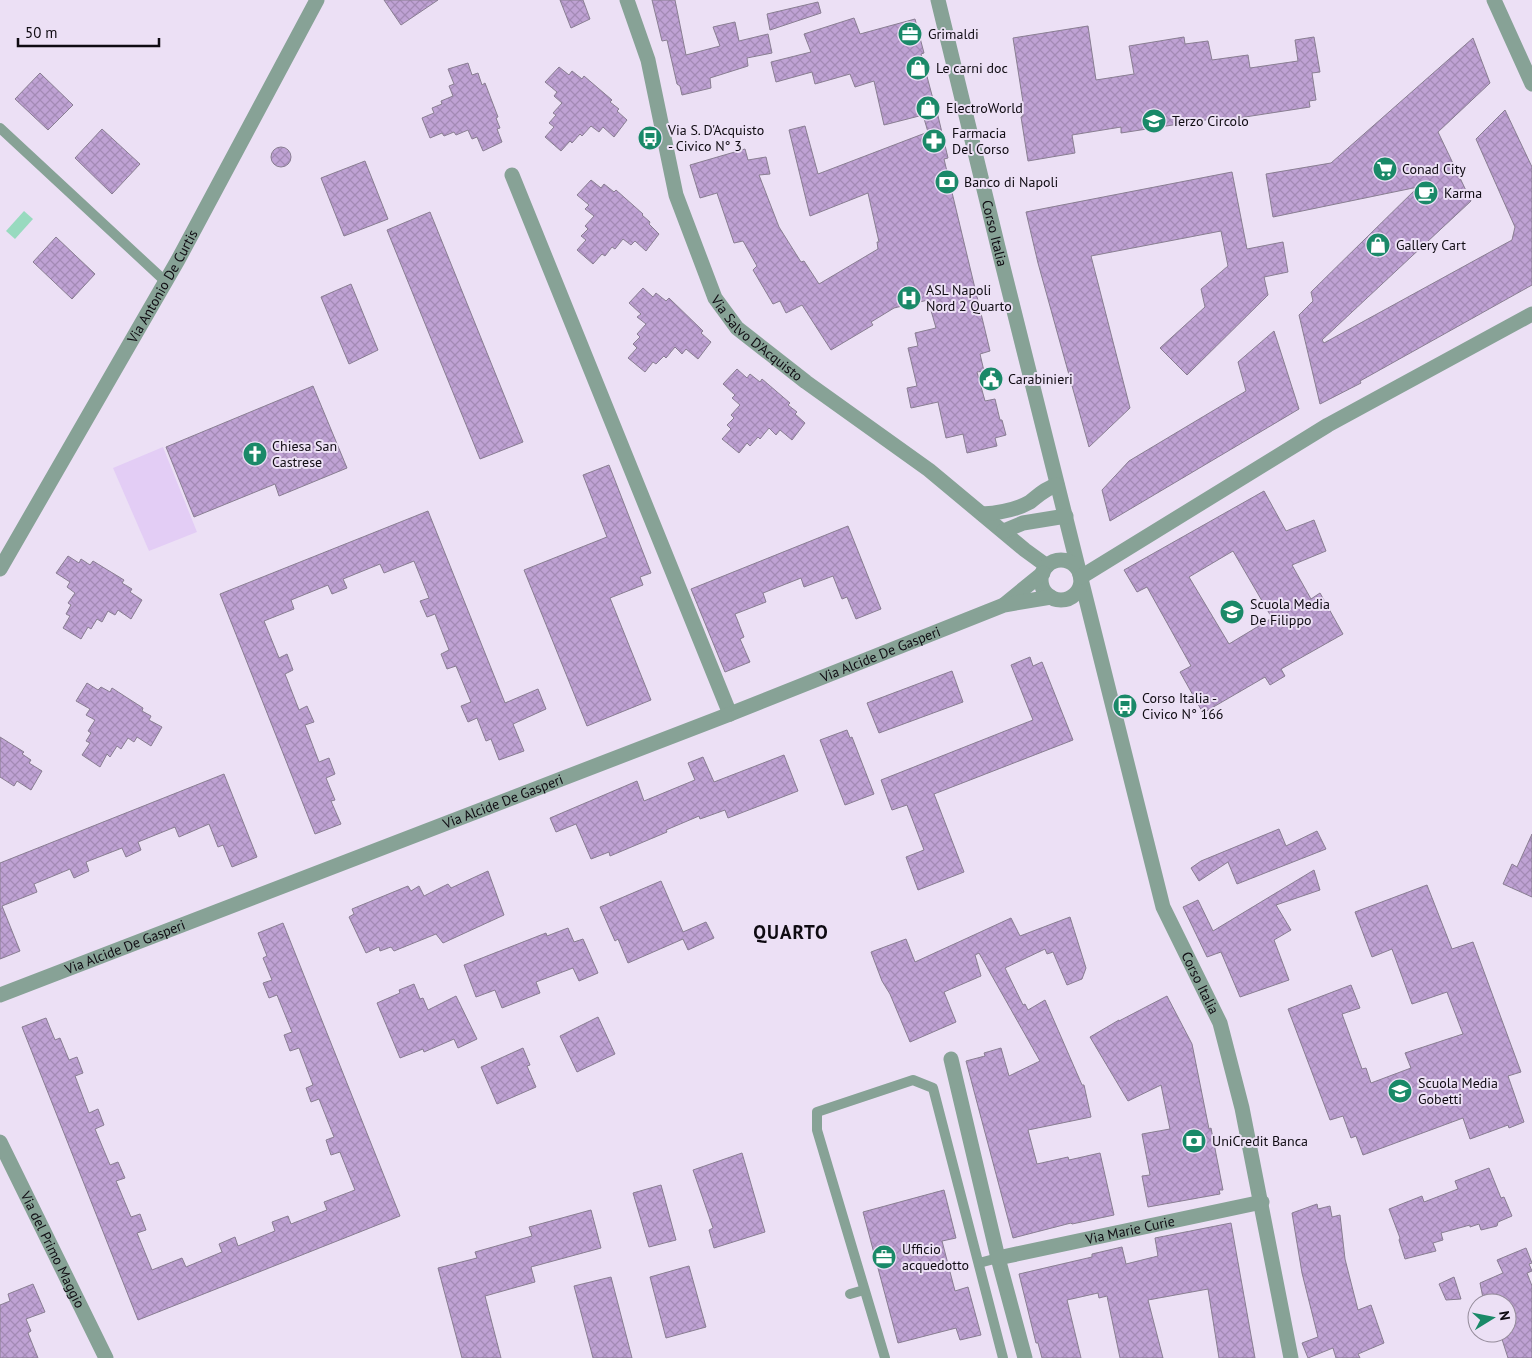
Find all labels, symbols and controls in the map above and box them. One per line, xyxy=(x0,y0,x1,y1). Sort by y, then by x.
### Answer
scale bar xyxy=(18,15,159,47)
office icon: Grimaldi xyxy=(897,21,923,47)
text: 50 m xyxy=(25,23,58,42)
place label: Grimaldi xyxy=(928,25,979,43)
shop icon: Le carni doc xyxy=(905,55,931,81)
place label: Le carni doc xyxy=(936,59,1008,77)
shop icon: ElectroWorld xyxy=(915,95,941,121)
place label: ElectroWorld xyxy=(946,99,1023,117)
school or university icon: Terzo Circolo xyxy=(1141,108,1167,134)
place label: Terzo Circolo xyxy=(1172,112,1249,130)
place label: Via S. D'Acquisto - Civico N° 3 xyxy=(667,121,764,155)
place label: Farmacia Del Corso xyxy=(952,124,1009,158)
bus stop icon: Via S. D'Acquisto - Civico N° 3 xyxy=(637,125,663,151)
pharmacy icon: Farmacia Del Corso xyxy=(921,128,947,154)
supermarket icon: Conad City xyxy=(1372,156,1398,182)
place label: Conad City xyxy=(1402,160,1466,178)
bank icon: Banco di Napoli xyxy=(934,169,960,195)
place label: Banco di Napoli xyxy=(964,173,1058,191)
cafe icon: Karma xyxy=(1413,180,1439,206)
place label: Karma xyxy=(1444,184,1482,202)
street label: Corso Italia xyxy=(978,198,1011,268)
street label: Via Antonio De Curtis xyxy=(123,226,202,347)
shop icon: Gallery Cart xyxy=(1365,232,1391,258)
place label: Gallery Cart xyxy=(1396,236,1466,254)
place label: ASL Napoli Nord 2 Quarto xyxy=(926,281,1012,315)
hospital icon: ASL Napoli Nord 2 Quarto xyxy=(896,285,922,311)
street label: Via Salvo D'Acquisto xyxy=(706,291,806,385)
public building icon: Carabinieri xyxy=(978,366,1004,392)
place label: Carabinieri xyxy=(1008,370,1073,388)
place label: Chiesa San Castrese xyxy=(272,437,337,471)
church icon: Chiesa San Castrese xyxy=(242,441,268,467)
place label: Scuola Media De Filippo xyxy=(1250,595,1330,629)
school or university icon: Scuola Media De Filippo xyxy=(1219,599,1245,625)
street label: Via Alcide De Gasperi xyxy=(817,622,943,686)
place label: Corso Italia - Civico N° 166 xyxy=(1142,689,1223,723)
bus stop icon: Corso Italia - Civico N° 166 xyxy=(1112,693,1138,719)
street label: Via Alcide De Gasperi xyxy=(439,770,566,833)
street label: Via Alcide De Gasperi xyxy=(61,916,188,979)
district label: QUARTO xyxy=(753,920,829,944)
street label: Corso Italia xyxy=(1177,949,1223,1017)
place label: Scuola Media Gobetti xyxy=(1418,1074,1498,1108)
school or university icon: Scuola Media Gobetti xyxy=(1387,1078,1413,1104)
bank icon: UniCredit Banca xyxy=(1181,1128,1207,1154)
place label: UniCredit Banca xyxy=(1212,1132,1308,1150)
street label: Via del Primo Maggio xyxy=(16,1187,89,1311)
street label: Via Marie Curie xyxy=(1083,1212,1176,1248)
place label: Ufficio acquedotto xyxy=(902,1240,969,1274)
office icon: Ufficio acquedotto xyxy=(871,1244,897,1270)
north arrow xyxy=(1467,1293,1517,1343)
text: N xyxy=(1495,1310,1514,1322)

